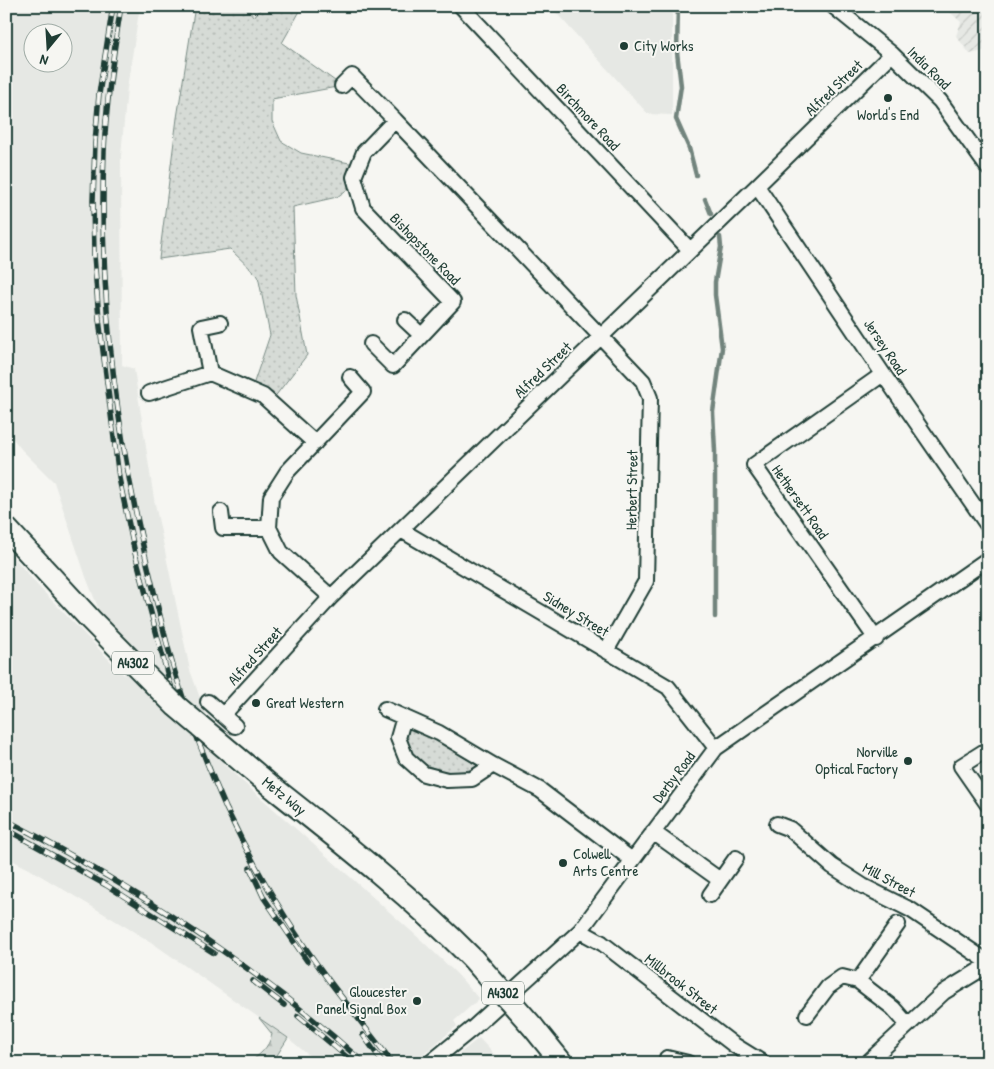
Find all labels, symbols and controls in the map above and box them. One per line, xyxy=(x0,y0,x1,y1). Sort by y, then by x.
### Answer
north arrow xyxy=(22,22,72,72)
place label: City Works xyxy=(634,35,694,56)
marker: City Works xyxy=(618,40,630,52)
street label: India Road xyxy=(903,41,956,94)
text: N xyxy=(37,50,50,71)
street label: Alfred Street xyxy=(800,54,868,120)
street label: Birchmore Road xyxy=(552,78,625,155)
marker: World's End xyxy=(882,92,894,104)
place label: World's End xyxy=(857,104,919,125)
street label: Bishopstone Road xyxy=(385,208,465,290)
street label: Jersey Road xyxy=(859,315,912,379)
street label: Alfred Street xyxy=(509,336,577,402)
street label: Herbert Street xyxy=(620,449,643,530)
street label: Hethersett Road xyxy=(767,460,834,543)
street label: Sidney Street xyxy=(539,586,614,642)
street label: Alfred Street xyxy=(223,621,287,690)
road number: A4302 xyxy=(112,651,154,674)
place label: Great Western xyxy=(266,692,344,713)
marker: Great Western xyxy=(250,697,262,709)
place label: Norville Optical Factory xyxy=(815,741,898,779)
street label: Derby Road xyxy=(647,747,700,807)
marker: Norville Optical Factory xyxy=(902,755,914,767)
street label: Metz Way xyxy=(258,771,311,820)
place label: Colwell Arts Centre xyxy=(573,843,638,881)
marker: Colwell Arts Centre xyxy=(557,857,569,869)
street label: Mill Street xyxy=(859,857,920,903)
street label: Millbrook Street xyxy=(640,948,723,1019)
place label: Gloucester Panel Signal Box xyxy=(316,981,407,1019)
road number: A4302 xyxy=(482,981,524,1004)
marker: Gloucester Panel Signal Box xyxy=(411,995,423,1007)

